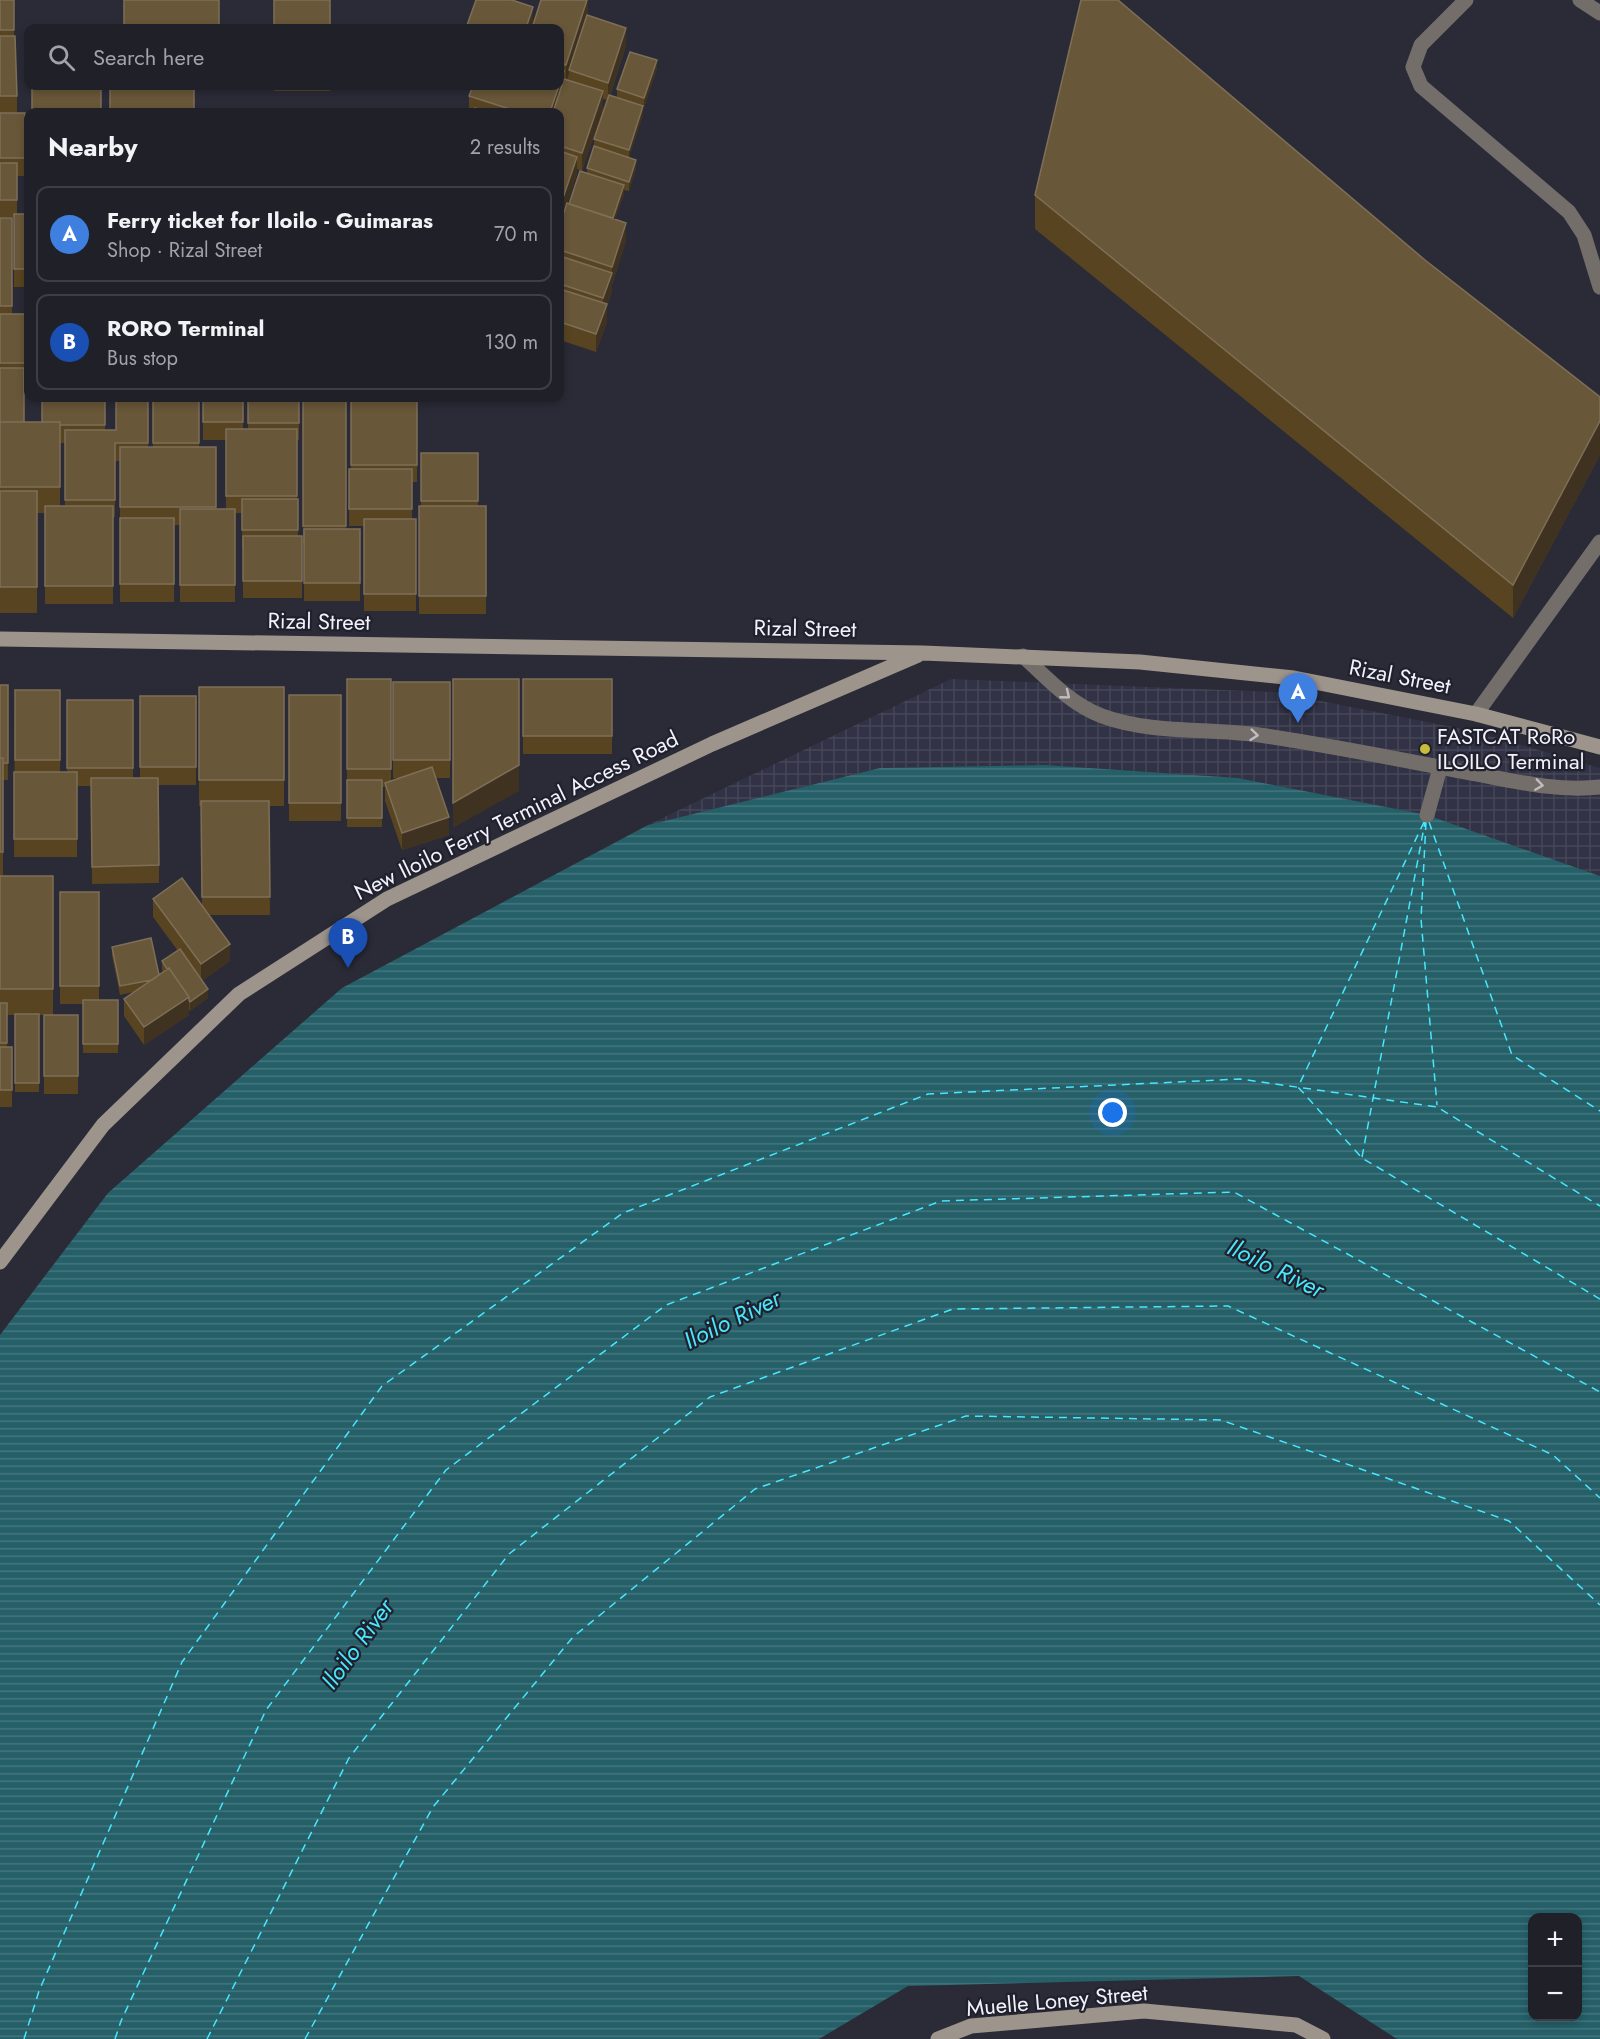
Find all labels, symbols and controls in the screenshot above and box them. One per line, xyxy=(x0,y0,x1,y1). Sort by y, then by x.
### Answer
search box xyxy=(24,24,564,90)
icon: search xyxy=(45,41,78,74)
text: Search here xyxy=(93,41,204,73)
text: Nearby xyxy=(48,128,137,166)
text: 2 results xyxy=(470,133,540,162)
text: Ferry ticket for Iloilo - Guimaras xyxy=(107,204,433,236)
text: A xyxy=(62,220,77,249)
text: 70 m xyxy=(494,220,538,249)
text: Shop · Rizal Street xyxy=(107,236,262,265)
text: RORO Terminal xyxy=(107,312,265,344)
text: B xyxy=(63,328,76,357)
text: 130 m xyxy=(484,328,538,357)
text: Bus stop xyxy=(107,344,178,373)
street label: Rizal Street xyxy=(267,604,371,638)
street label: Rizal Street xyxy=(753,611,857,645)
street label: Rizal Street xyxy=(1346,650,1454,702)
pin: A xyxy=(1278,674,1318,723)
one-way arrow xyxy=(1059,687,1070,698)
place label: FASTCAT RoRo ILOILO Terminal xyxy=(1437,720,1585,777)
street label: New Iloilo Ferry Terminal Access Road xyxy=(348,722,684,908)
one-way arrow xyxy=(1249,728,1259,741)
marker: FASTCAT RoRo ILOILO Terminal xyxy=(1418,742,1432,756)
one-way arrow xyxy=(1534,779,1543,791)
pin: B xyxy=(328,918,368,968)
your location xyxy=(1098,1098,1127,1127)
water label: Iloilo River xyxy=(1222,1229,1332,1307)
water label: Iloilo River xyxy=(678,1280,788,1358)
water label: Iloilo River xyxy=(312,1590,403,1696)
map controls xyxy=(1528,1913,1582,2021)
button: + xyxy=(1528,1913,1582,1967)
button: − xyxy=(1528,1967,1582,2021)
street label: Muelle Loney Street xyxy=(965,1976,1150,2024)

